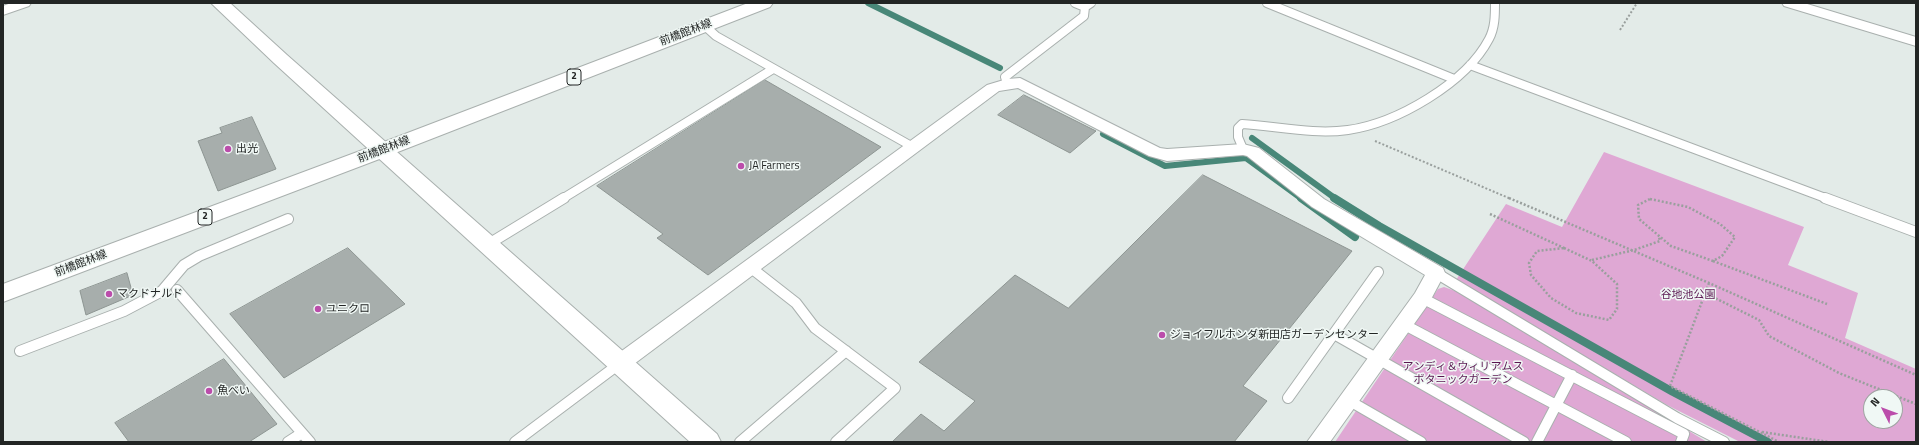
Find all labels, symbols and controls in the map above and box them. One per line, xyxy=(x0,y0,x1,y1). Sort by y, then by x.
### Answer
street label: 前橋館林線 xyxy=(658,17,714,49)
road number: 2 xyxy=(567,69,581,85)
street label: 前橋館林線 xyxy=(356,134,412,166)
place label: 出光 xyxy=(236,142,258,156)
marker: 出光 xyxy=(223,144,233,154)
place label: JA Farmers xyxy=(749,159,800,173)
marker: JA Farmers xyxy=(736,161,746,171)
road number: 2 xyxy=(198,209,212,225)
street label: 前橋館林線 xyxy=(53,248,109,280)
place label: マクドナルド xyxy=(117,287,183,301)
park label: 谷地池公園 xyxy=(1661,288,1715,302)
marker: マクドナルド xyxy=(104,289,114,299)
place label: ユニクロ xyxy=(326,302,370,316)
marker: ユニクロ xyxy=(313,304,323,314)
place label: ジョイフルホンダ新田店ガーデンセンター xyxy=(1170,328,1379,342)
marker: ジョイフルホンダ新田店ガーデンセンター xyxy=(1157,330,1167,340)
park label: アンディ＆ウィリアムス ボタニックガーデン xyxy=(1403,360,1523,386)
place label: 魚べい xyxy=(217,384,250,398)
marker: 魚べい xyxy=(204,386,214,396)
north arrow xyxy=(1863,389,1903,429)
text: N xyxy=(1866,393,1883,410)

